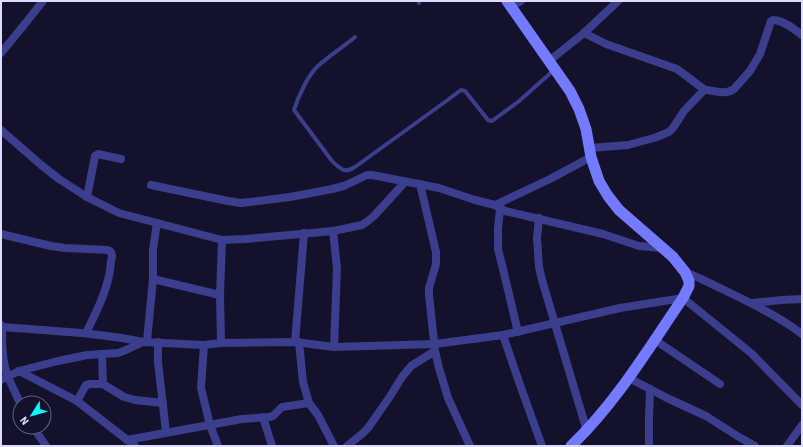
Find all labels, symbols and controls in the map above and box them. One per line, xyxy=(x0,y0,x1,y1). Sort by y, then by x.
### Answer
north arrow xyxy=(12,395,52,435)
text: N xyxy=(16,413,33,428)

